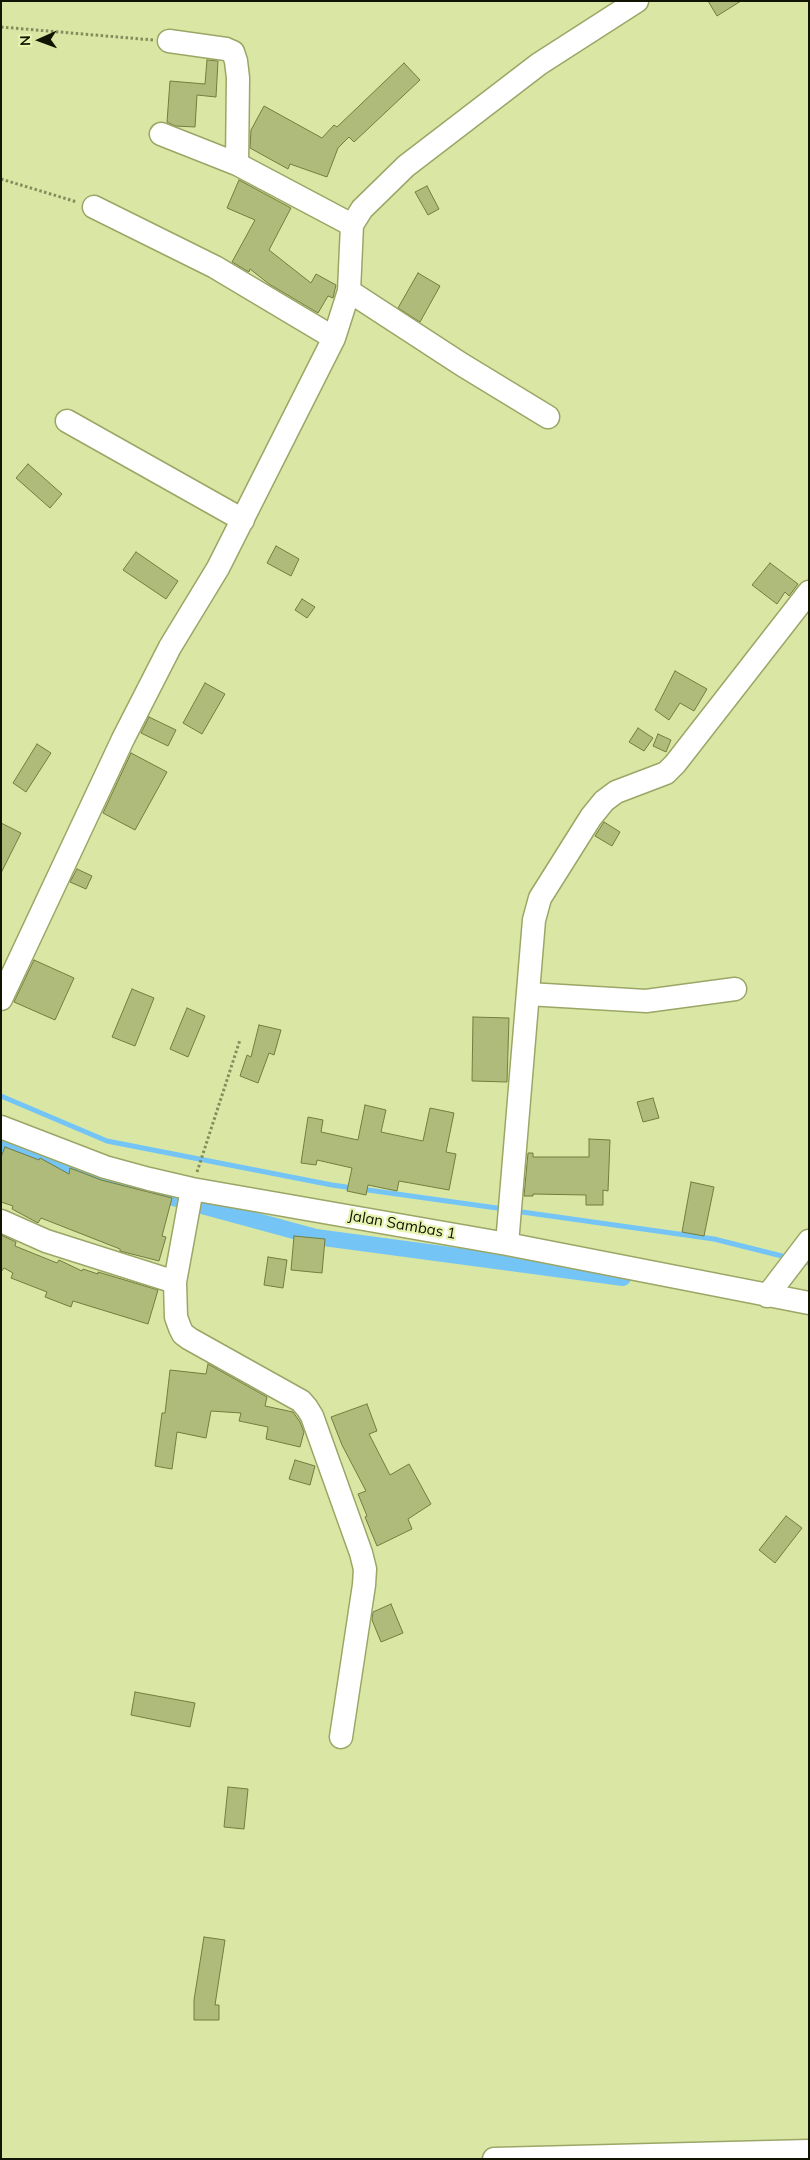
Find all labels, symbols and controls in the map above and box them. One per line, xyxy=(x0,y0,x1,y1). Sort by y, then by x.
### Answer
north arrow xyxy=(15,15,65,65)
text: N xyxy=(16,35,34,46)
street label: Jalan Sambas 1 xyxy=(347,1207,457,1243)

